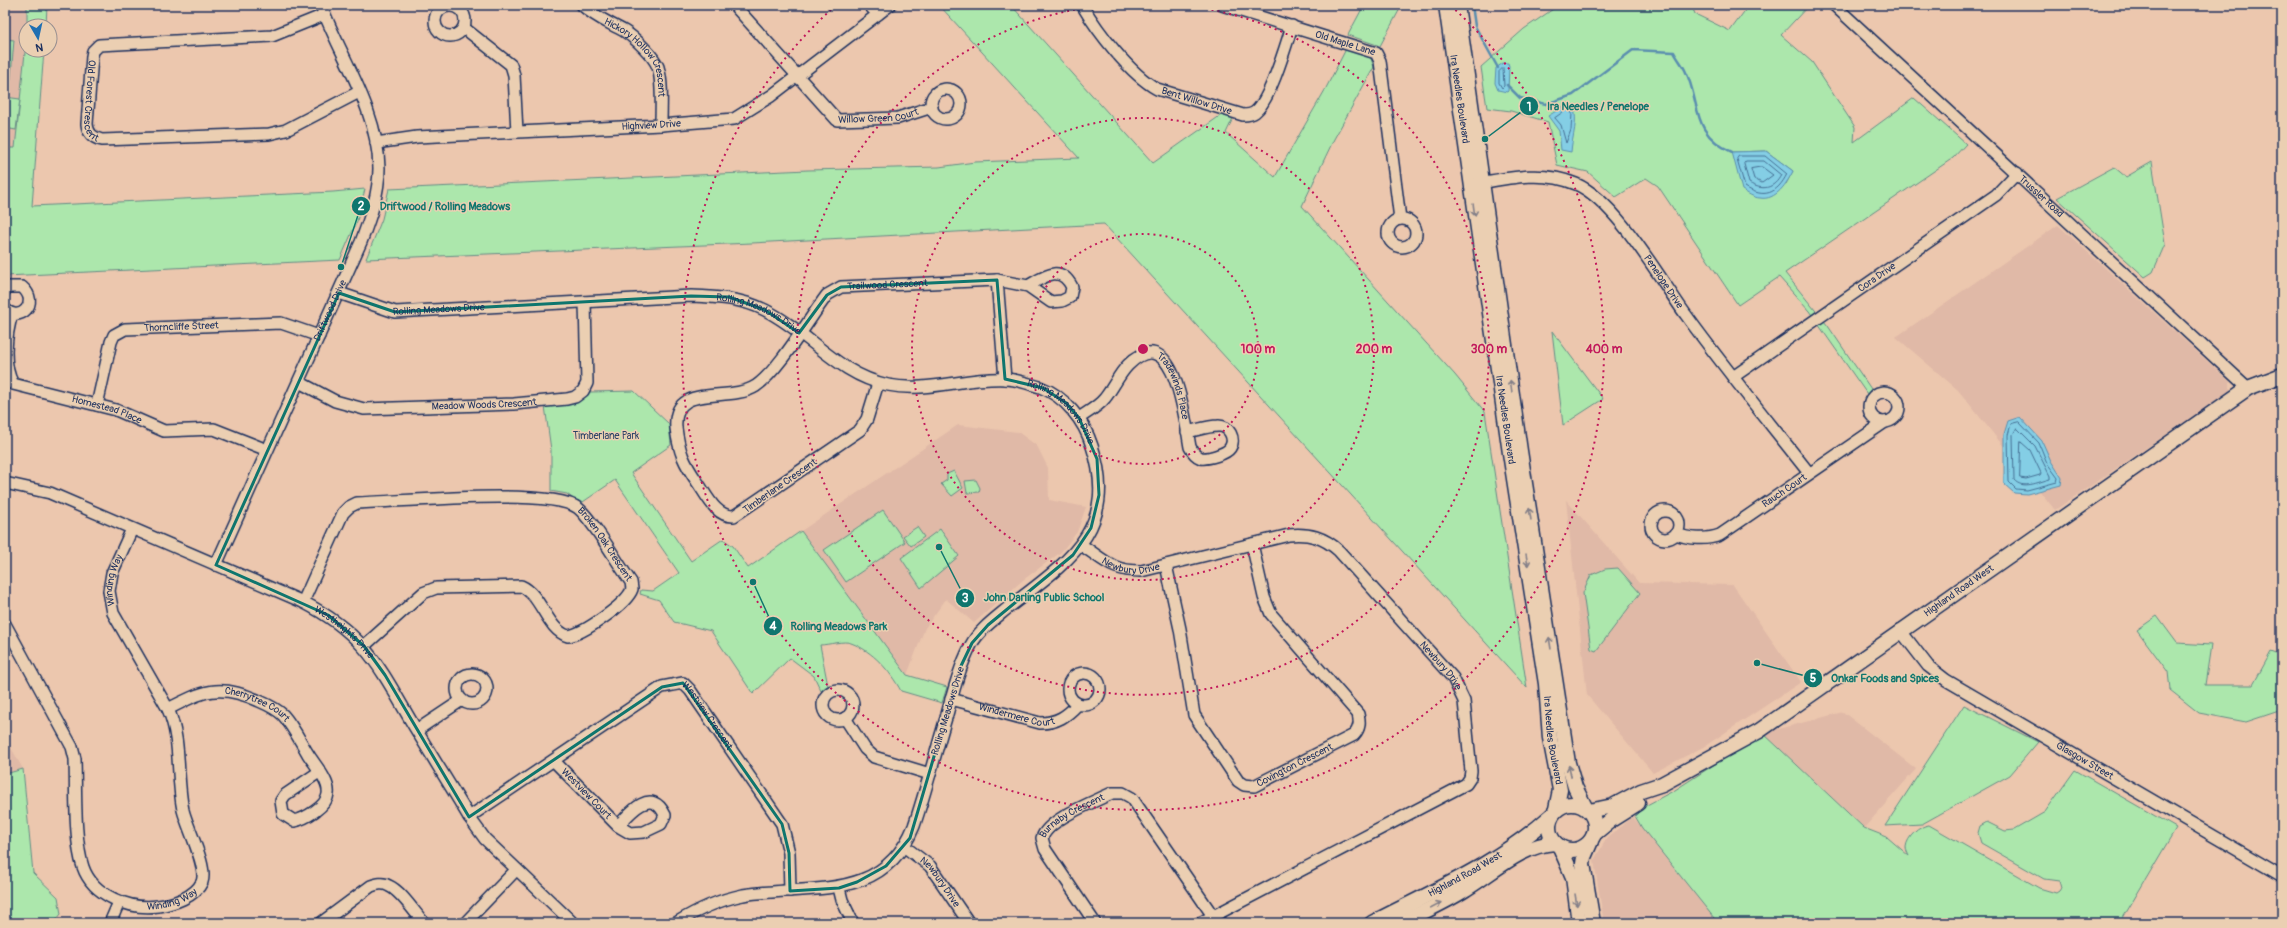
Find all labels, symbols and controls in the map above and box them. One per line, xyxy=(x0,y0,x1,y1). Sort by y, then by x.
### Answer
street label: Hickory Hollow Crescent xyxy=(602,16,667,98)
north arrow xyxy=(18,18,58,58)
street label: Old Maple Lane xyxy=(1314,28,1377,58)
text: N xyxy=(34,40,44,54)
street label: Ira Needles Boulevard xyxy=(1447,54,1472,144)
street label: Old Forest Crescent xyxy=(81,60,102,145)
street label: Bent Willow Drive xyxy=(1160,85,1233,117)
callout: Ira Needles / Penelope xyxy=(1519,95,1657,118)
text: 1 xyxy=(1527,100,1531,115)
text: Ira Needles / Penelope xyxy=(1547,100,1650,113)
street label: Willow Green Court xyxy=(838,105,921,126)
street label: Highview Drive xyxy=(621,117,682,133)
street label: Trussler Road xyxy=(2016,173,2066,220)
callout: Driftwood / Rolling Meadows xyxy=(351,195,518,218)
text: 2 xyxy=(358,199,365,214)
text: Driftwood / Rolling Meadows xyxy=(380,200,510,213)
one-way arrow xyxy=(1470,203,1478,216)
street label: Penelope Drive xyxy=(1641,253,1686,311)
street label: Cora Drive xyxy=(1856,260,1898,295)
street label: Trailwood Crescent xyxy=(847,277,929,293)
street label: Driftwood Drive xyxy=(311,278,349,343)
street label: Rolling Meadows Drive xyxy=(716,291,803,337)
street label: Rolling Meadows Drive xyxy=(392,301,485,318)
street label: Thorncliffe Street xyxy=(144,319,220,334)
centre of rings xyxy=(1136,342,1150,356)
text: 100 m xyxy=(1241,342,1276,357)
text: 200 m xyxy=(1356,342,1393,357)
text: 300 m xyxy=(1471,342,1508,357)
text: 400 m xyxy=(1585,342,1623,357)
street label: Tradewinds Place xyxy=(1154,350,1191,421)
street label: Ira Needles Boulevard xyxy=(1493,375,1518,465)
street label: Rolling Meadows Drive xyxy=(1026,378,1097,446)
one-way arrow xyxy=(1507,380,1515,393)
street label: Homestead Place xyxy=(71,393,144,427)
street label: Meadow Woods Crescent xyxy=(431,396,538,413)
park label: Timberlane Park xyxy=(573,430,640,442)
street label: Timberlane Crescent xyxy=(741,456,820,516)
street label: Rauch Court xyxy=(1760,471,1810,510)
street label: Broken Oak Crescent xyxy=(575,505,635,584)
one-way arrow xyxy=(1526,508,1534,521)
street label: Winding Way xyxy=(103,552,126,607)
one-way arrow xyxy=(1523,553,1531,566)
street label: Newbury Drive xyxy=(1099,555,1161,577)
street label: Highland Road West xyxy=(1922,562,1997,619)
callout: John Darling Public School xyxy=(955,586,1112,609)
text: 3 xyxy=(962,591,969,606)
text: John Darling Public School xyxy=(984,591,1105,604)
street label: Westheights Drive xyxy=(312,603,377,661)
callout: Rolling Meadows Park xyxy=(763,615,896,638)
text: 4 xyxy=(769,619,777,634)
text: Rolling Meadows Park xyxy=(791,620,888,633)
one-way arrow xyxy=(1546,637,1554,650)
street label: Newbury Drive xyxy=(1417,639,1464,692)
street label: Rolling Meadows Drive xyxy=(929,665,967,757)
callout: Onkar Foods and Spices xyxy=(1803,666,1947,689)
text: 5 xyxy=(1810,671,1817,686)
text: Onkar Foods and Spices xyxy=(1831,672,1939,685)
street label: Westview Crescent xyxy=(679,679,736,753)
street label: Cherrytree Court xyxy=(224,685,293,725)
street label: Ira Needles Boulevard xyxy=(1541,695,1565,786)
street label: Windermere Court xyxy=(977,701,1057,730)
street label: Glasgow Street xyxy=(2054,739,2116,783)
street label: Covington Crescent xyxy=(1255,740,1336,790)
one-way arrow xyxy=(1565,765,1573,778)
street label: Westview Court xyxy=(559,766,614,822)
street label: Burnaby Crescent xyxy=(1037,791,1107,840)
street label: Highland Road West xyxy=(1426,848,1505,900)
street label: Newbury Drive xyxy=(917,854,962,909)
street label: Winding Way xyxy=(147,885,200,913)
one-way arrow xyxy=(1572,893,1580,906)
one-way arrow xyxy=(1429,901,1441,908)

